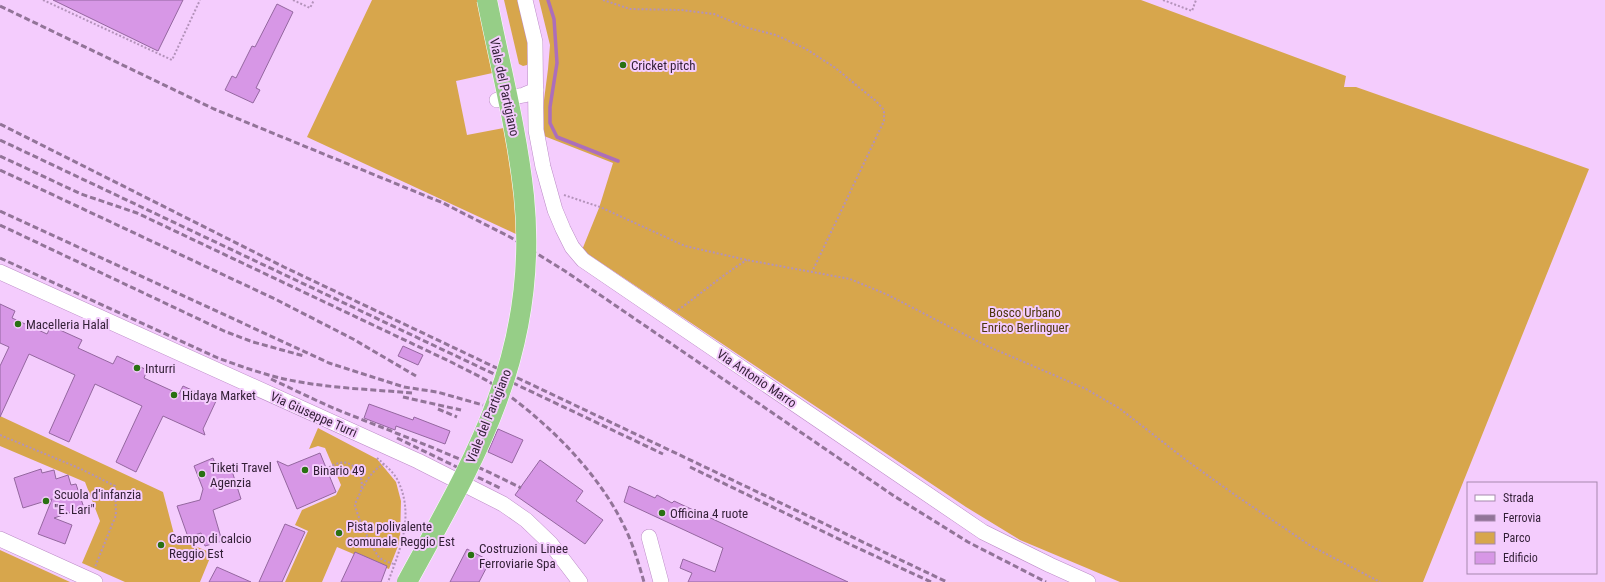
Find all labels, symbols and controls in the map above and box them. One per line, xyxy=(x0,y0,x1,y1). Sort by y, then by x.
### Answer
street label: Viale del Partigiano xyxy=(487,37,522,138)
place label: Cricket pitch xyxy=(631,58,696,73)
marker: Cricket pitch xyxy=(618,60,628,70)
park label: Bosco Urbano Enrico Berlinguer xyxy=(981,305,1069,335)
place label: Macelleria Halal xyxy=(26,317,109,332)
marker: Macelleria Halal xyxy=(13,319,23,329)
street label: Via Antonio Marro xyxy=(714,346,799,411)
place label: Inturri xyxy=(145,361,176,376)
marker: Inturri xyxy=(132,363,142,373)
street label: Viale del Partigiano xyxy=(463,367,514,465)
place label: Hidaya Market xyxy=(182,388,256,403)
street label: Via Giuseppe Turri xyxy=(268,389,360,440)
marker: Hidaya Market xyxy=(169,390,179,400)
place label: Tiketi Travel Agenzia xyxy=(210,460,272,490)
place label: Binario 49 xyxy=(313,463,365,478)
marker: Binario 49 xyxy=(300,465,310,475)
marker: Tiketi Travel Agenzia xyxy=(197,469,207,479)
legend xyxy=(1467,482,1597,574)
place label: Scuola d'infanzia "E. Lari" xyxy=(54,487,141,517)
text: Strada xyxy=(1503,491,1534,505)
marker: Scuola d'infanzia "E. Lari" xyxy=(41,496,51,506)
place label: Officina 4 ruote xyxy=(670,506,748,521)
marker: Officina 4 ruote xyxy=(657,508,667,518)
text: Ferrovia xyxy=(1503,511,1541,525)
place label: Pista polivalente comunale Reggio Est xyxy=(347,519,455,549)
marker: Pista polivalente comunale Reggio Est xyxy=(334,528,344,538)
place label: Campo di calcio Reggio Est xyxy=(169,531,251,561)
text: Parco xyxy=(1503,531,1530,545)
marker: Campo di calcio Reggio Est xyxy=(156,540,166,550)
place label: Costruzioni Linee Ferroviarie Spa xyxy=(479,541,568,571)
marker: Costruzioni Linee Ferroviarie Spa xyxy=(466,550,476,560)
text: Edificio xyxy=(1503,551,1538,565)

